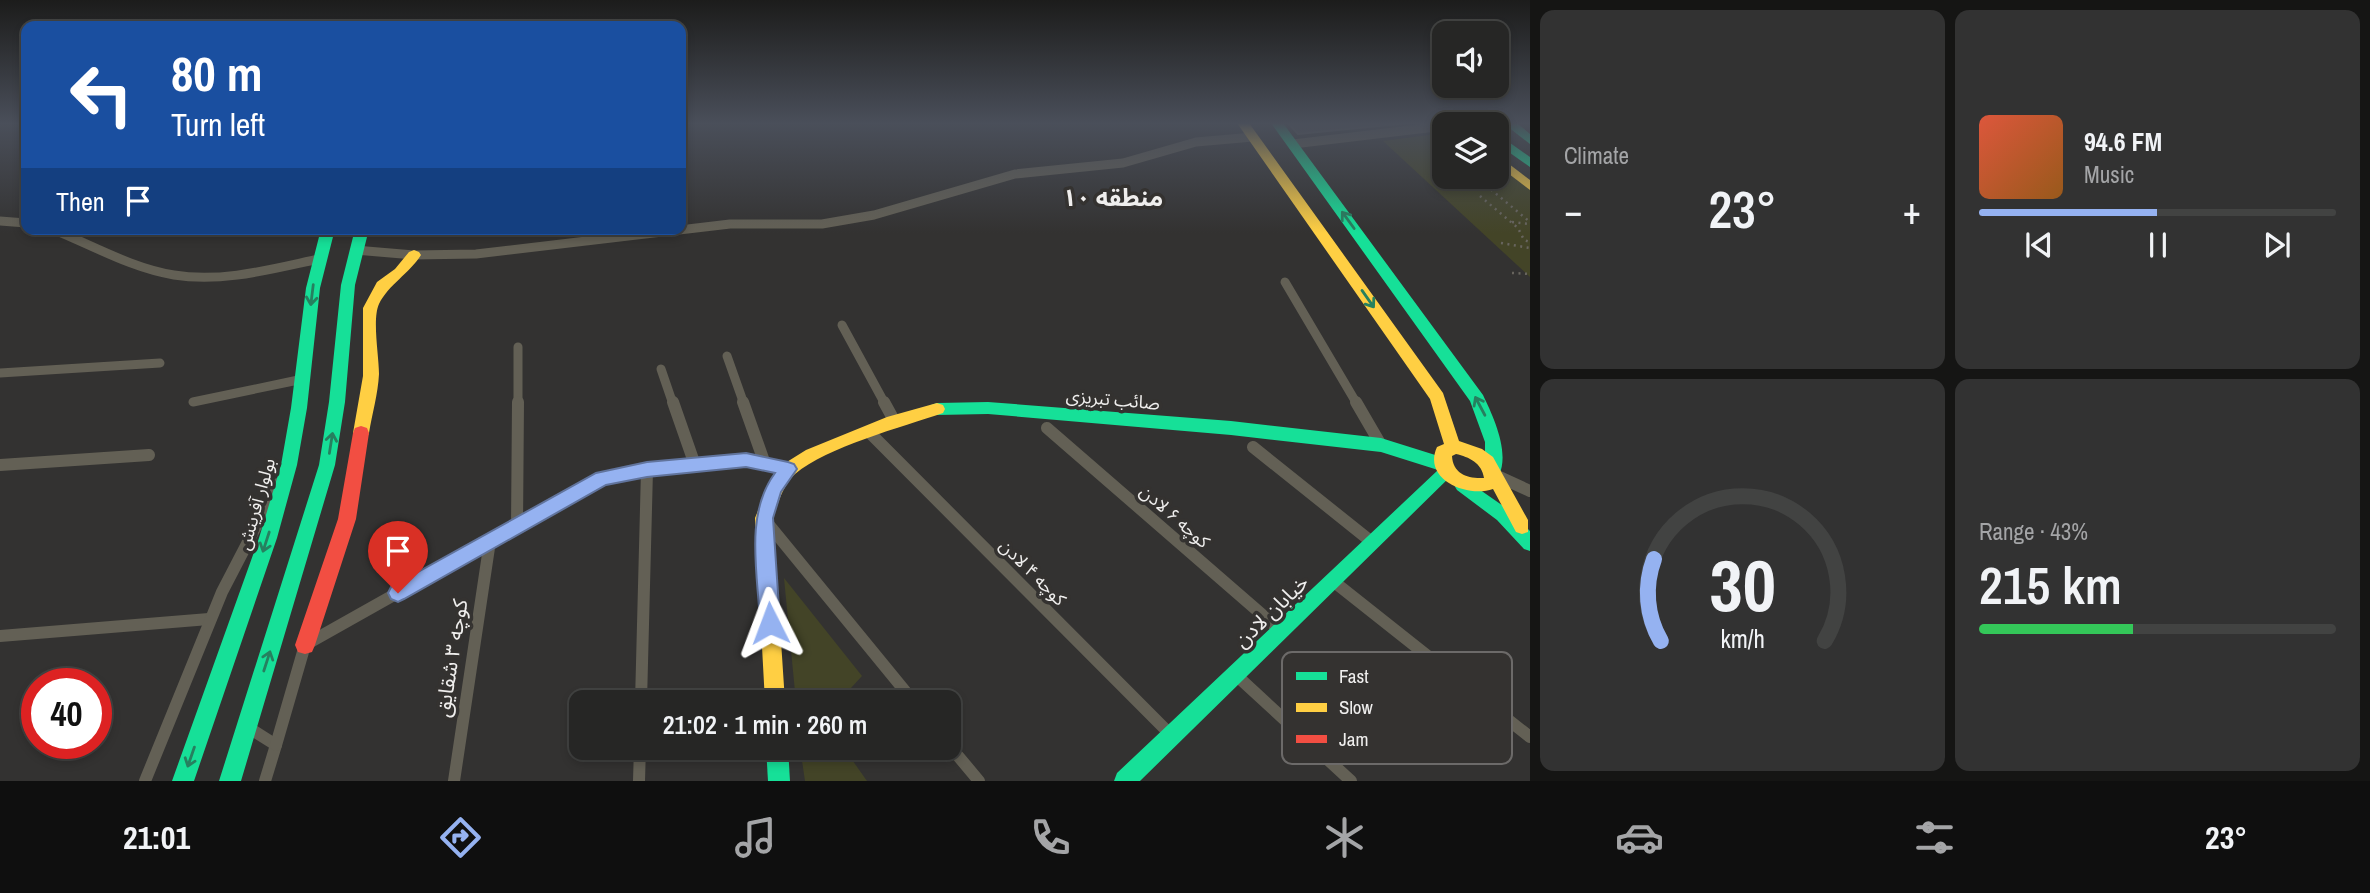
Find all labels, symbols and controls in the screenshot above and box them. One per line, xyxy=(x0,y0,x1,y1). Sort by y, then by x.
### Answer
map controls xyxy=(1432,21,1509,189)
button: sound xyxy=(1432,21,1509,98)
text: 80 m xyxy=(171,40,263,106)
icon: left xyxy=(56,49,147,140)
text: Turn left xyxy=(171,103,265,146)
button: layers xyxy=(1432,112,1509,189)
text: 94.6 FM xyxy=(2084,124,2162,159)
text: Climate xyxy=(1564,140,1629,171)
text: Music xyxy=(2084,159,2134,190)
text: 23° xyxy=(1708,174,1777,244)
district label: منطقه ۱۰ xyxy=(1063,181,1163,213)
icon: arrive xyxy=(119,182,157,220)
text: Then xyxy=(56,184,105,219)
text: − xyxy=(1564,185,1582,236)
text: + xyxy=(1903,185,1921,236)
one-way arrow xyxy=(1341,211,1355,230)
icon: previous xyxy=(2020,226,2058,264)
icon: pause xyxy=(2139,226,2177,264)
icon: next xyxy=(2258,226,2296,264)
one-way arrow xyxy=(306,283,319,306)
one-way arrow xyxy=(1361,289,1375,308)
street label: صائب تبریزی xyxy=(1065,382,1161,416)
one-way arrow xyxy=(1472,396,1486,416)
one-way arrow xyxy=(325,432,338,455)
street label: بولوار آفرینش xyxy=(231,455,281,553)
street label: کوچه ۶ لادن xyxy=(1135,479,1216,554)
text: Range · 43% xyxy=(1979,516,2088,547)
pin xyxy=(368,521,428,593)
one-way arrow xyxy=(259,531,271,553)
icon: arrive xyxy=(379,532,417,570)
street label: کوچه ۴ لادن xyxy=(994,533,1072,611)
text: 30 xyxy=(1709,536,1776,634)
text: 215 km xyxy=(1979,550,2122,620)
street label: خیابان لادن xyxy=(1227,568,1315,654)
position arrow xyxy=(733,586,807,660)
street label: کوچه ۳ شقایق xyxy=(427,597,475,719)
text: km/h xyxy=(1720,622,1765,656)
one-way arrow xyxy=(262,651,274,673)
legend xyxy=(1282,652,1512,764)
text: Fast xyxy=(1339,663,1369,689)
speed limit sign: 40 xyxy=(21,668,112,759)
text: Slow xyxy=(1339,694,1374,720)
text: 21:02 · 1 min · 260 m xyxy=(663,707,867,742)
text: Jam xyxy=(1339,726,1368,752)
one-way arrow xyxy=(184,746,197,768)
icon: directions xyxy=(436,813,485,862)
icon: music xyxy=(731,813,780,862)
icon: phone xyxy=(1026,813,1075,862)
icon: climate xyxy=(1320,813,1369,862)
icon: car xyxy=(1615,813,1664,862)
icon: filters xyxy=(1910,813,1959,862)
text: 21:01 xyxy=(123,816,190,859)
text: 23° xyxy=(2205,816,2247,859)

